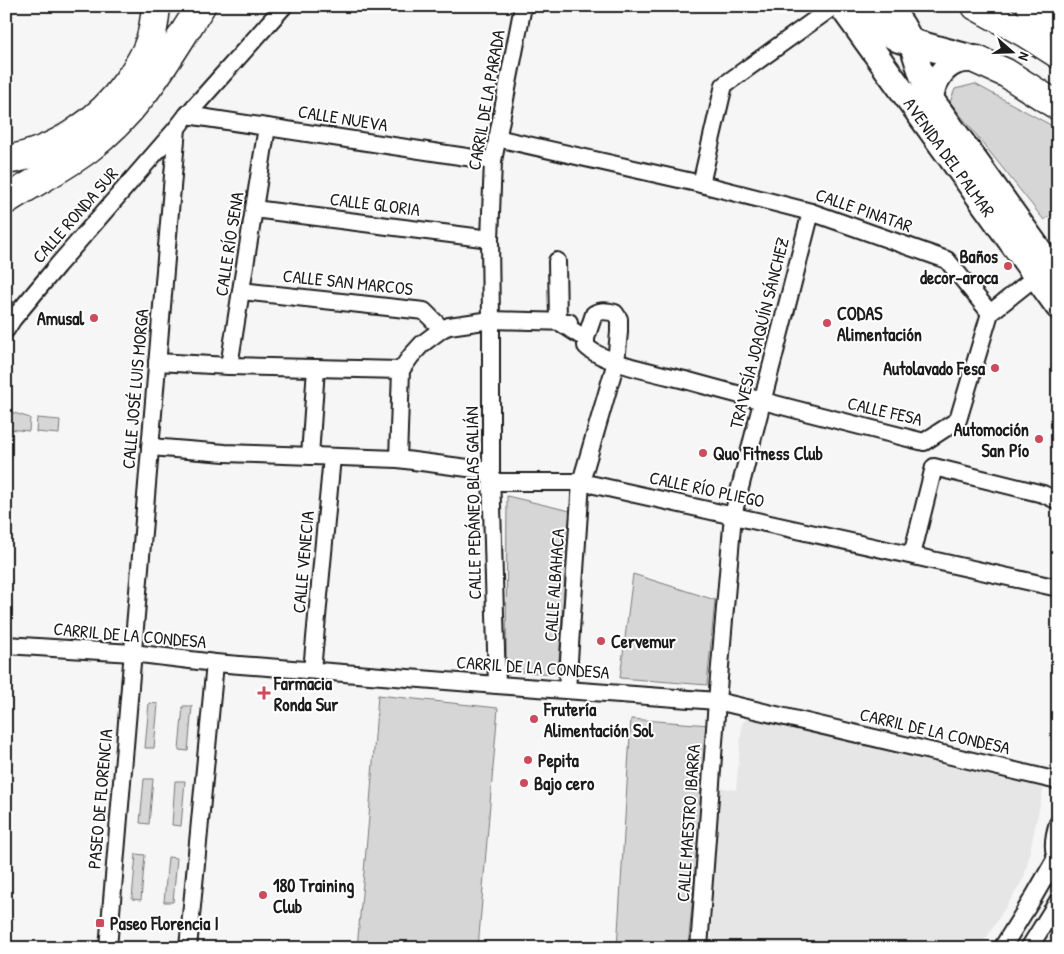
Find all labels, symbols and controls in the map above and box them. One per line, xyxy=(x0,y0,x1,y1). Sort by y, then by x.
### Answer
street label: CARRIL DE LA PARADA xyxy=(461,28,511,172)
north arrow xyxy=(986,28,1036,78)
text: N xyxy=(1014,50,1035,64)
street label: AVENIDA DEL PALMAR xyxy=(898,92,1001,222)
street label: CALLE NUEVA xyxy=(296,99,390,137)
street label: CALLE RONDA SUR xyxy=(26,162,124,268)
street label: CALLE PINATAR xyxy=(812,182,916,238)
street label: CALLE GLORIA xyxy=(328,186,422,222)
street label: CALLE RÍO SENA xyxy=(208,190,250,298)
street label: TRAVESÍA JOAQUÍN SÁNCHEZ xyxy=(723,235,795,431)
place label: Baños decor-aroca xyxy=(920,244,999,290)
marker: Baños decor-aroca xyxy=(1002,260,1014,272)
street label: CALLE SAN MARCOS xyxy=(282,263,414,301)
place label: CODAS Alimentación xyxy=(837,301,922,347)
place label: Amusal xyxy=(37,306,85,331)
street label: CALLE JOSÉ LUIS MORGA xyxy=(116,308,154,470)
marker: Amusal xyxy=(88,312,100,324)
marker: CODAS Alimentación xyxy=(821,317,833,329)
place label: Autolavado Fesa xyxy=(883,356,986,381)
marker: Autolavado Fesa xyxy=(989,362,1001,374)
street label: CALLE FESA xyxy=(845,390,925,432)
street label: CALLE PEDÁNEO BLAS GALIÁN xyxy=(459,406,487,600)
place label: Automoción San Pío xyxy=(954,417,1030,463)
marker: Automoción San Pío xyxy=(1033,433,1045,445)
place label: Quo Fitness Club xyxy=(713,441,824,466)
marker: Quo Fitness Club xyxy=(697,447,709,459)
street label: CALLE RÍO PLIEGO xyxy=(647,465,767,513)
street label: CALLE VENECIA xyxy=(286,510,320,614)
street label: CALLE ALBAHACA xyxy=(538,527,570,642)
street label: CARRIL DE LA CONDESA xyxy=(53,616,208,654)
place label: Cervemur xyxy=(611,629,676,654)
marker: Cervemur xyxy=(595,635,607,647)
street label: CARRIL DE LA CONDESA xyxy=(456,649,611,685)
place label: Farmacia Ronda Sur xyxy=(273,671,338,717)
marker: Farmacia Ronda Sur xyxy=(258,687,270,699)
place label: Frutería Alimentación Sol xyxy=(543,697,654,743)
street label: CARRIL DE LA CONDESA xyxy=(857,702,1013,760)
marker: Frutería Alimentación Sol xyxy=(528,713,540,725)
street label: PASEO DE FLORENCIA xyxy=(81,728,119,870)
street label: CALLE MAESTRO IBARRA xyxy=(670,743,706,903)
place label: Pepita xyxy=(538,748,580,774)
marker: Pepita xyxy=(522,754,534,766)
place label: Bajo cero xyxy=(534,771,595,796)
marker: Bajo cero xyxy=(518,777,530,789)
place label: 180 Training Club xyxy=(273,873,354,919)
marker: 180 Training Club xyxy=(257,889,269,901)
place label: Paseo Florencia I xyxy=(110,911,219,936)
marker: Paseo Florencia I xyxy=(94,917,106,929)

